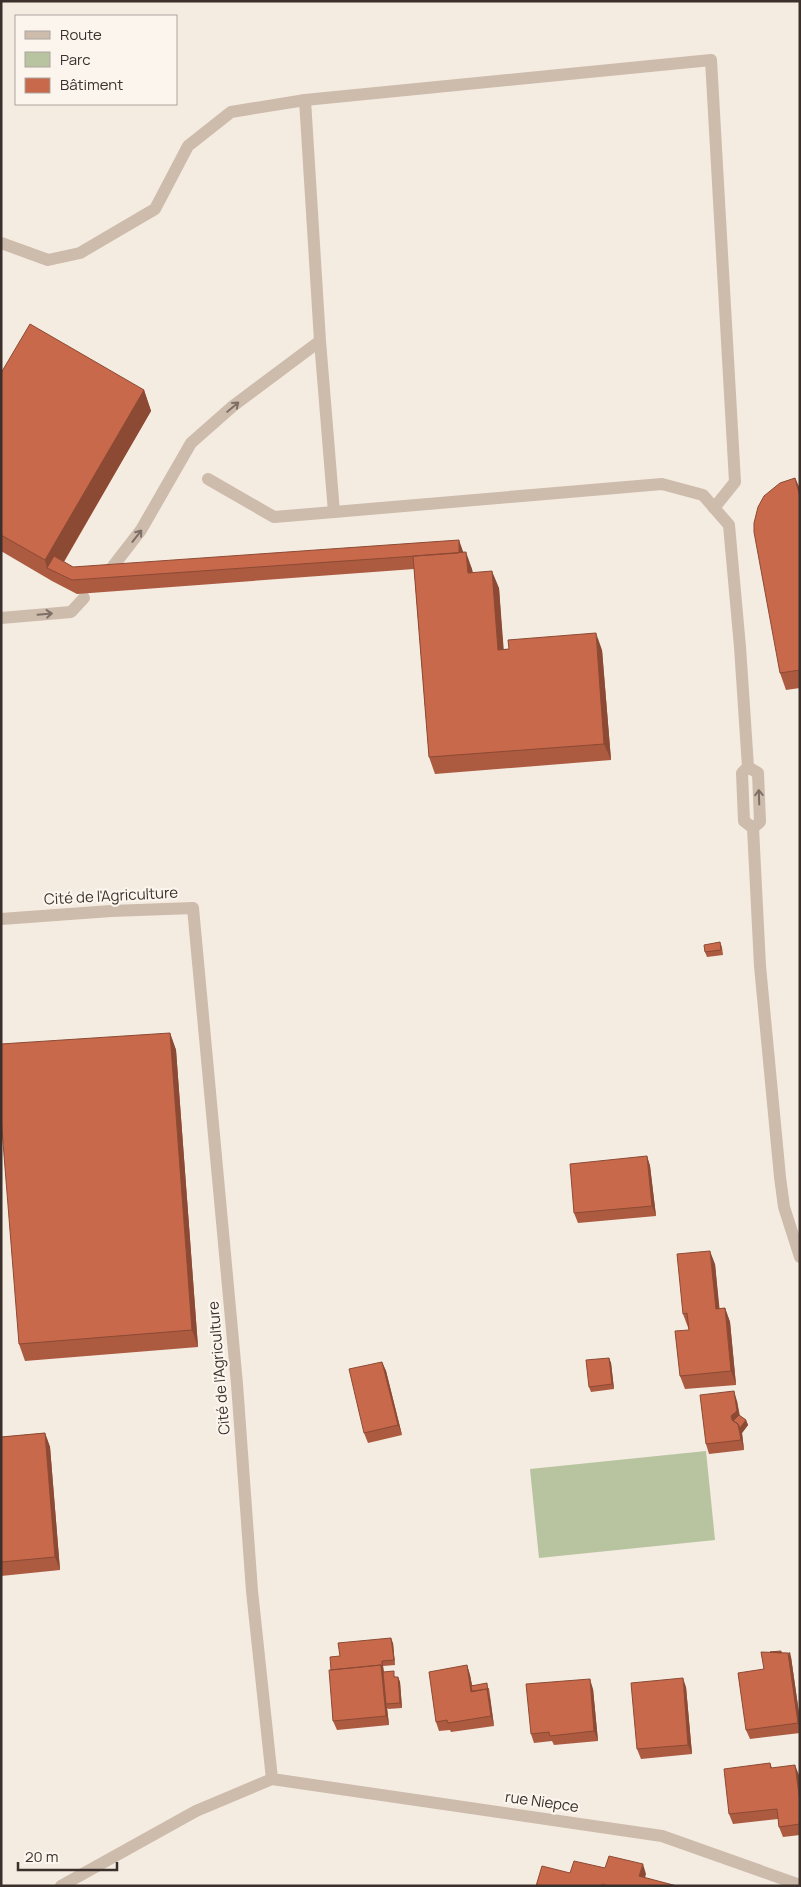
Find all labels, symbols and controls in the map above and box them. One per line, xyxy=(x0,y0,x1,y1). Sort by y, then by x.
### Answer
legend xyxy=(15,15,178,105)
text: Route xyxy=(60,24,102,45)
text: Parc xyxy=(60,49,91,70)
text: Bâtiment xyxy=(60,74,123,95)
one-way arrow xyxy=(226,401,239,412)
one-way arrow xyxy=(132,529,142,543)
one-way arrow xyxy=(37,610,53,619)
one-way arrow xyxy=(754,789,763,805)
street label: Cité de l'Agriculture xyxy=(43,881,179,909)
street label: Cité de l'Agriculture xyxy=(202,1300,235,1436)
street label: rue Niepce xyxy=(504,1786,580,1817)
scale bar xyxy=(18,1840,116,1872)
text: 20 m xyxy=(25,1846,58,1867)

